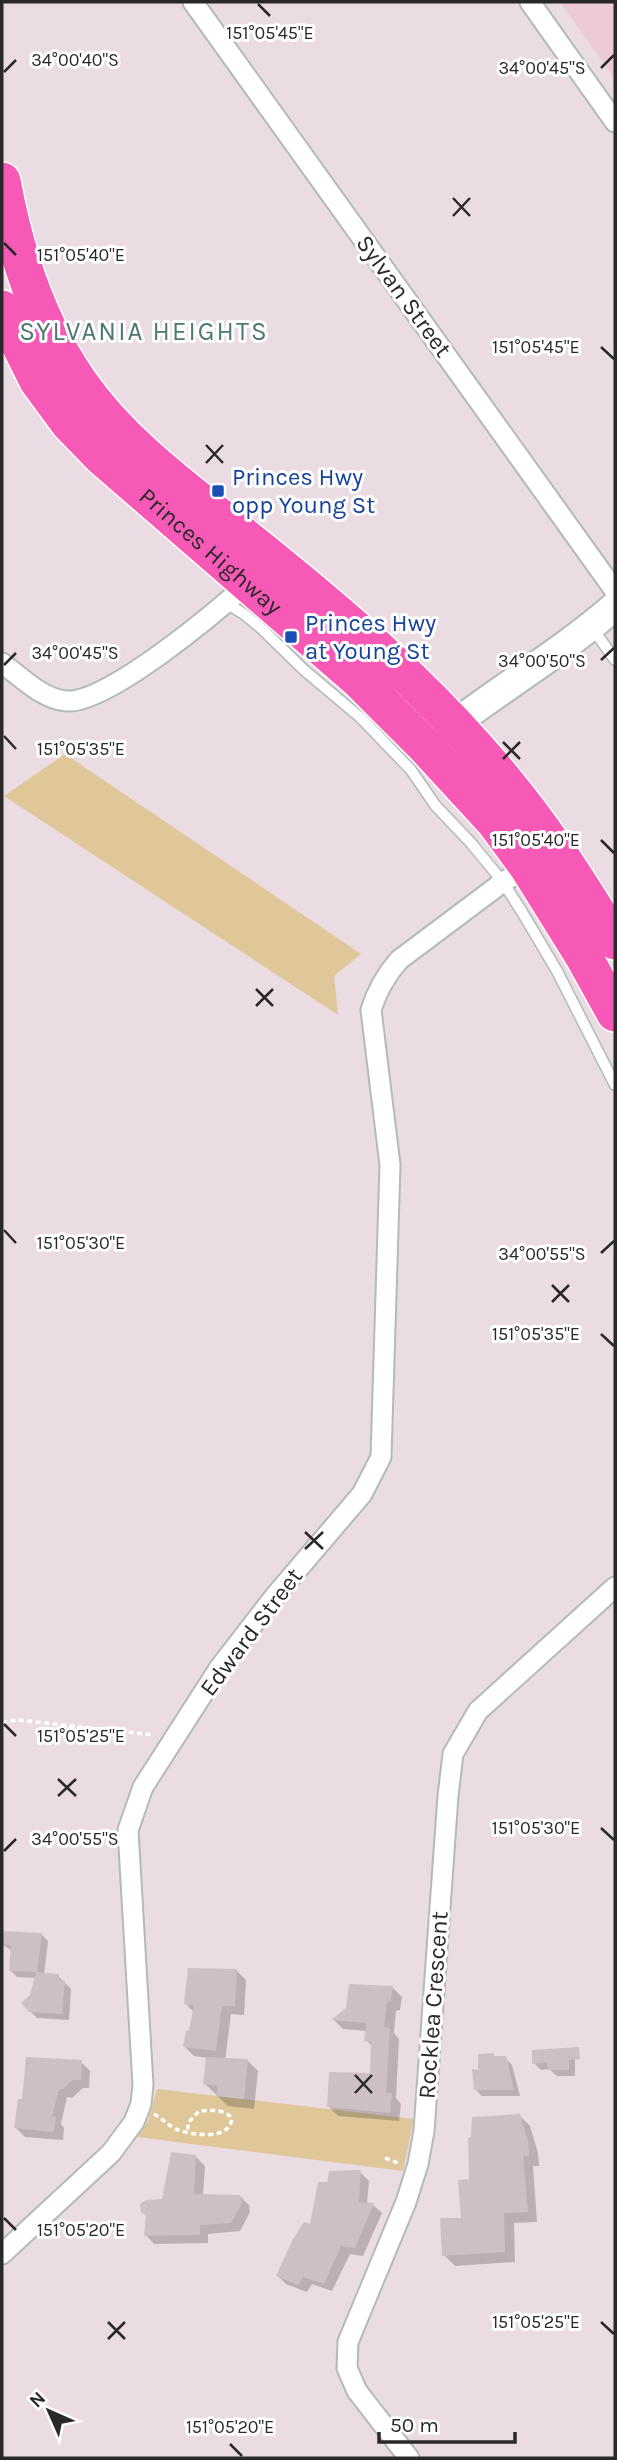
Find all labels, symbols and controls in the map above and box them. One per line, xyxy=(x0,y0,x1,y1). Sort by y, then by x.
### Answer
text: 151°05'45"E xyxy=(226,22,314,44)
text: 34°00'40"S xyxy=(31,49,119,71)
text: 34°00'45"S xyxy=(498,57,586,79)
street label: Sylvan Street xyxy=(350,230,458,362)
text: 151°05'40"E xyxy=(37,244,125,266)
district label: SYLVANIA HEIGHTS xyxy=(19,316,269,347)
text: 151°05'45"E xyxy=(492,336,580,358)
place label: Princes Hwy opp Young St xyxy=(232,463,375,519)
street label: Princes Highway xyxy=(134,482,288,621)
marker: Princes Hwy opp Young St xyxy=(210,483,226,499)
place label: Princes Hwy at Young St xyxy=(305,609,436,665)
marker: Princes Hwy at Young St xyxy=(283,629,299,645)
text: 34°00'45"S xyxy=(31,642,119,664)
text: 34°00'50"S xyxy=(498,650,586,672)
text: 151°05'35"E xyxy=(37,738,125,760)
text: 151°05'40"E xyxy=(492,829,580,851)
text: 151°05'30"E xyxy=(37,1232,125,1254)
text: 34°00'55"S xyxy=(498,1243,586,1265)
text: 151°05'35"E xyxy=(492,1323,580,1345)
street label: Edward Street xyxy=(194,1563,308,1701)
text: 151°05'25"E xyxy=(37,1725,125,1747)
text: 151°05'30"E xyxy=(492,1817,580,1839)
text: 34°00'55"S xyxy=(31,1828,119,1850)
street label: Rocklea Crescent xyxy=(412,1910,454,2100)
text: 151°05'20"E xyxy=(37,2219,125,2241)
text: 151°05'25"E xyxy=(492,2311,580,2333)
north arrow xyxy=(14,2376,84,2446)
text: N xyxy=(25,2387,50,2412)
scale bar xyxy=(379,2400,516,2444)
text: 50 m xyxy=(390,2413,439,2437)
text: 151°05'20"E xyxy=(186,2416,274,2438)

